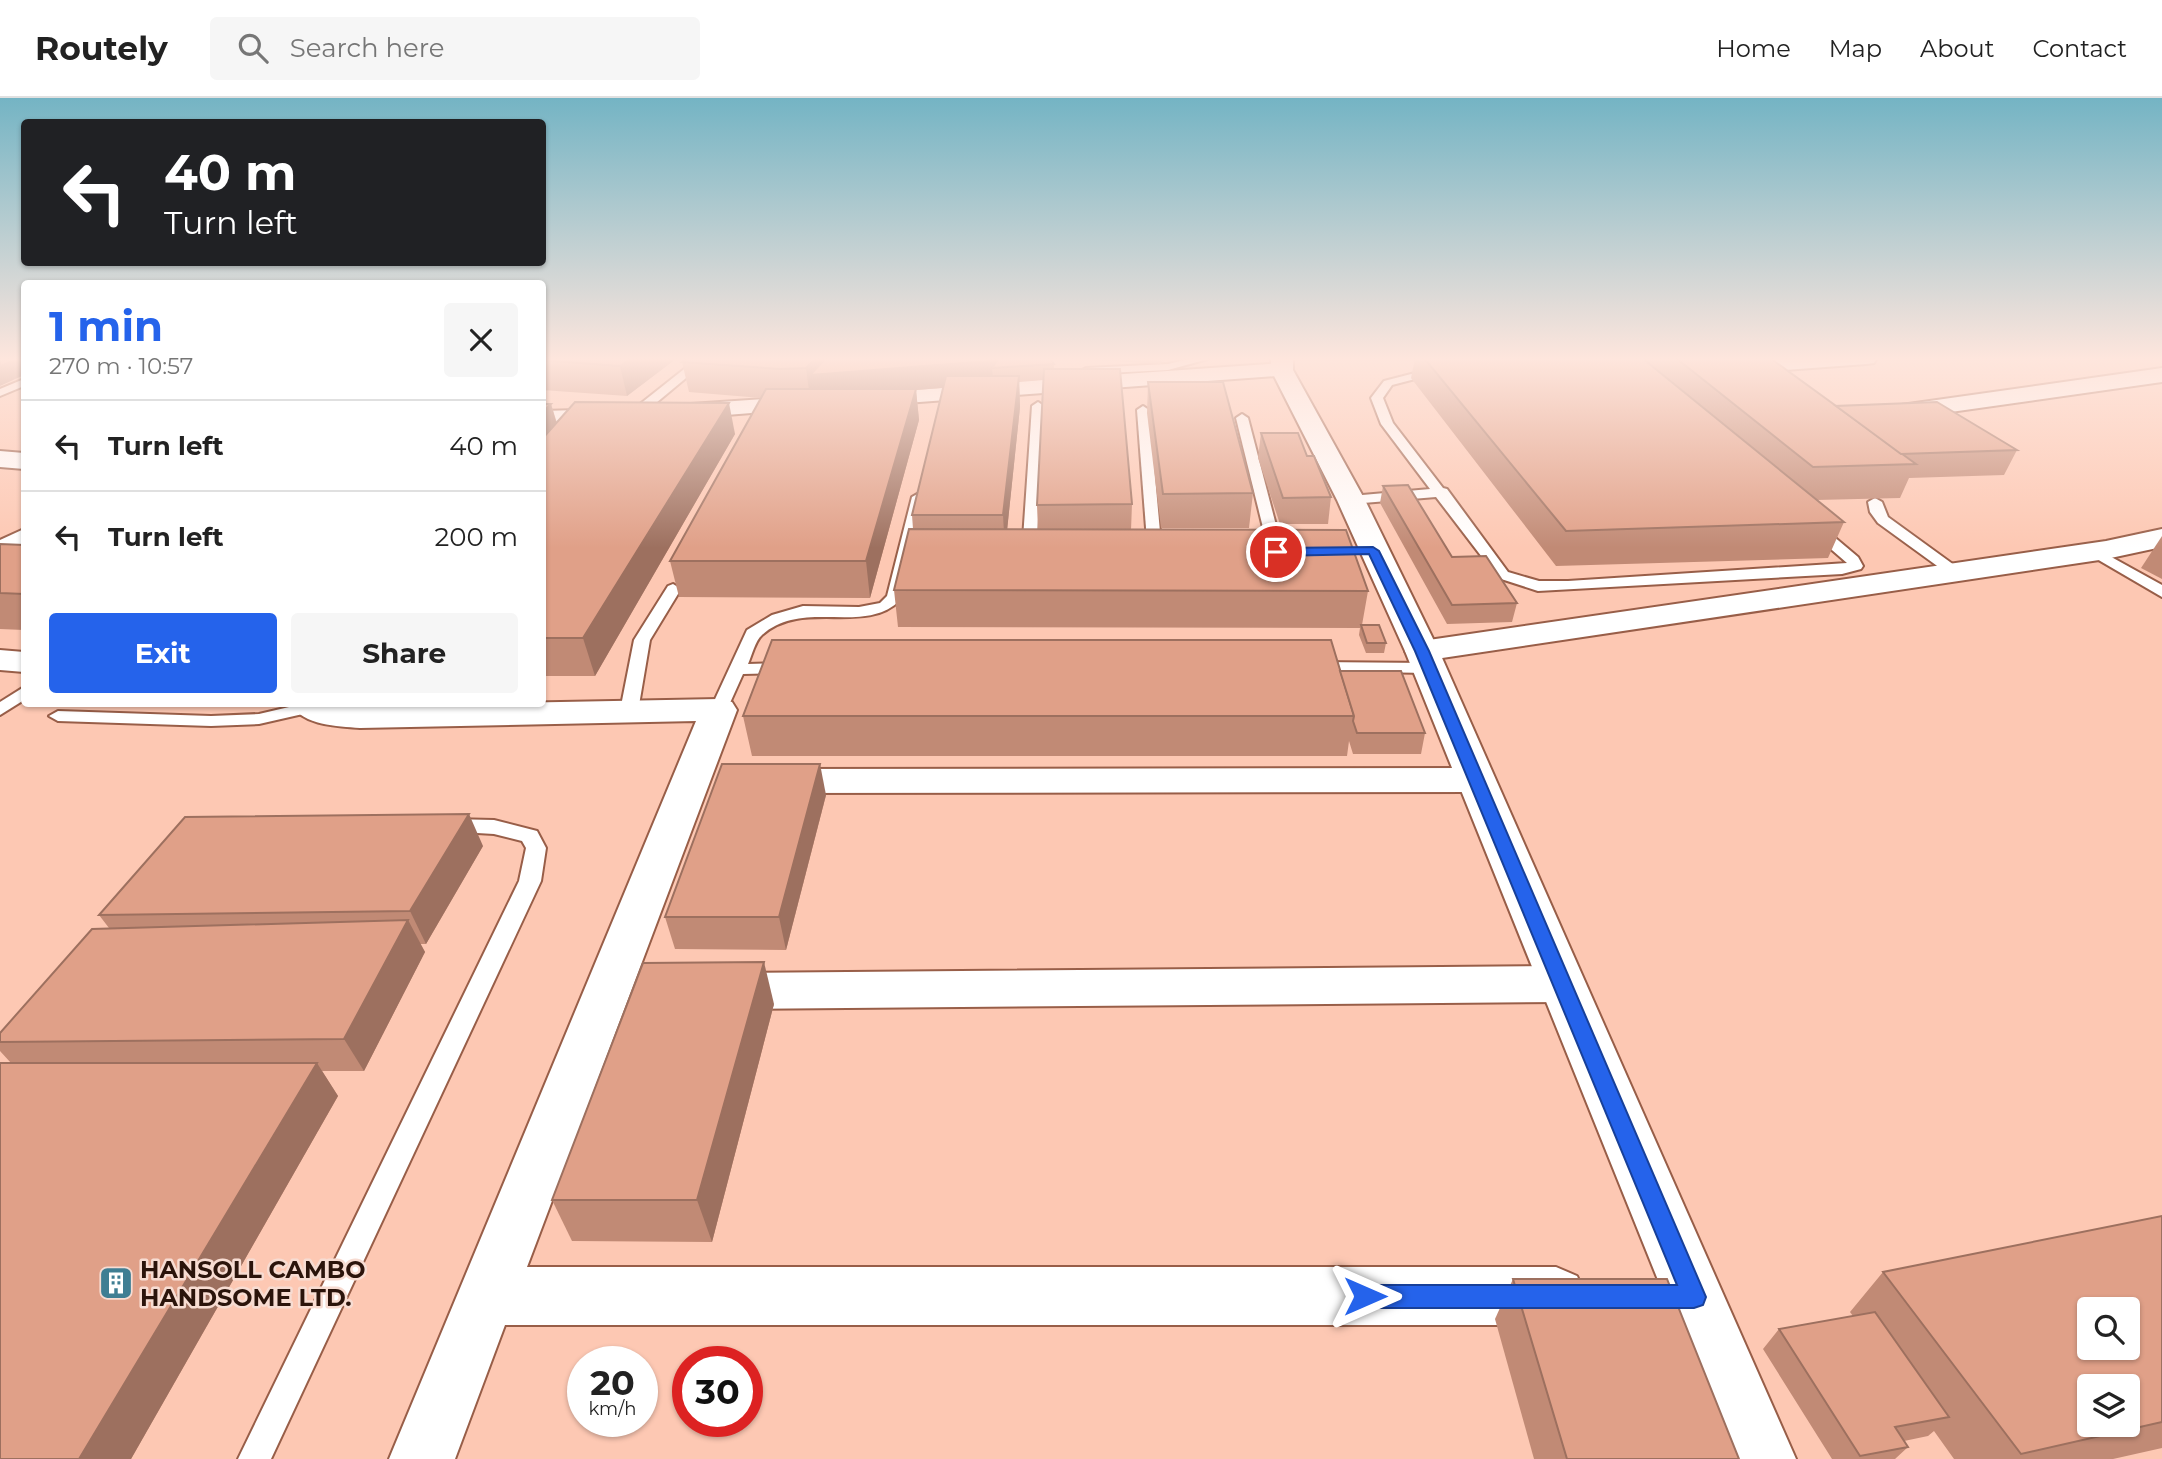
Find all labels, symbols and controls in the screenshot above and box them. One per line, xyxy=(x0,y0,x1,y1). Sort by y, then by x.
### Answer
search box xyxy=(210,17,700,80)
text: Routely xyxy=(35,28,168,68)
icon: search xyxy=(234,29,272,67)
text: Search here xyxy=(290,32,445,64)
text: Home xyxy=(1716,34,1791,63)
text: Map xyxy=(1829,34,1882,63)
text: About xyxy=(1920,34,1994,63)
text: Contact xyxy=(2032,34,2127,63)
text: 40 m xyxy=(164,143,296,202)
icon: left xyxy=(49,147,140,238)
text: Turn left xyxy=(164,203,298,242)
text: 1 min xyxy=(49,300,163,352)
button: close xyxy=(444,303,518,377)
text: 270 m · 10:57 xyxy=(49,352,193,380)
icon: left xyxy=(49,427,87,465)
text: Turn left xyxy=(108,430,224,462)
text: 40 m xyxy=(449,430,518,462)
icon: left xyxy=(49,518,87,556)
text: Turn left xyxy=(108,521,224,553)
text: 200 m xyxy=(434,521,518,553)
pin xyxy=(1246,522,1306,582)
icon: arrive xyxy=(1257,533,1295,571)
button: Exit xyxy=(49,613,277,693)
button: Share xyxy=(291,613,518,693)
place label: HANSOLL CAMBO HANDSOME LTD. xyxy=(140,1255,366,1312)
position arrow xyxy=(1328,1259,1402,1333)
building icon: HANSOLL CAMBO HANDSOME LTD. xyxy=(97,1264,135,1302)
map controls xyxy=(2077,1297,2140,1437)
button: search xyxy=(2077,1297,2140,1360)
speed limit sign: 30 xyxy=(672,1346,763,1437)
text: 20 xyxy=(590,1361,635,1404)
button: layers xyxy=(2077,1374,2140,1437)
text: km/h xyxy=(588,1398,637,1420)

